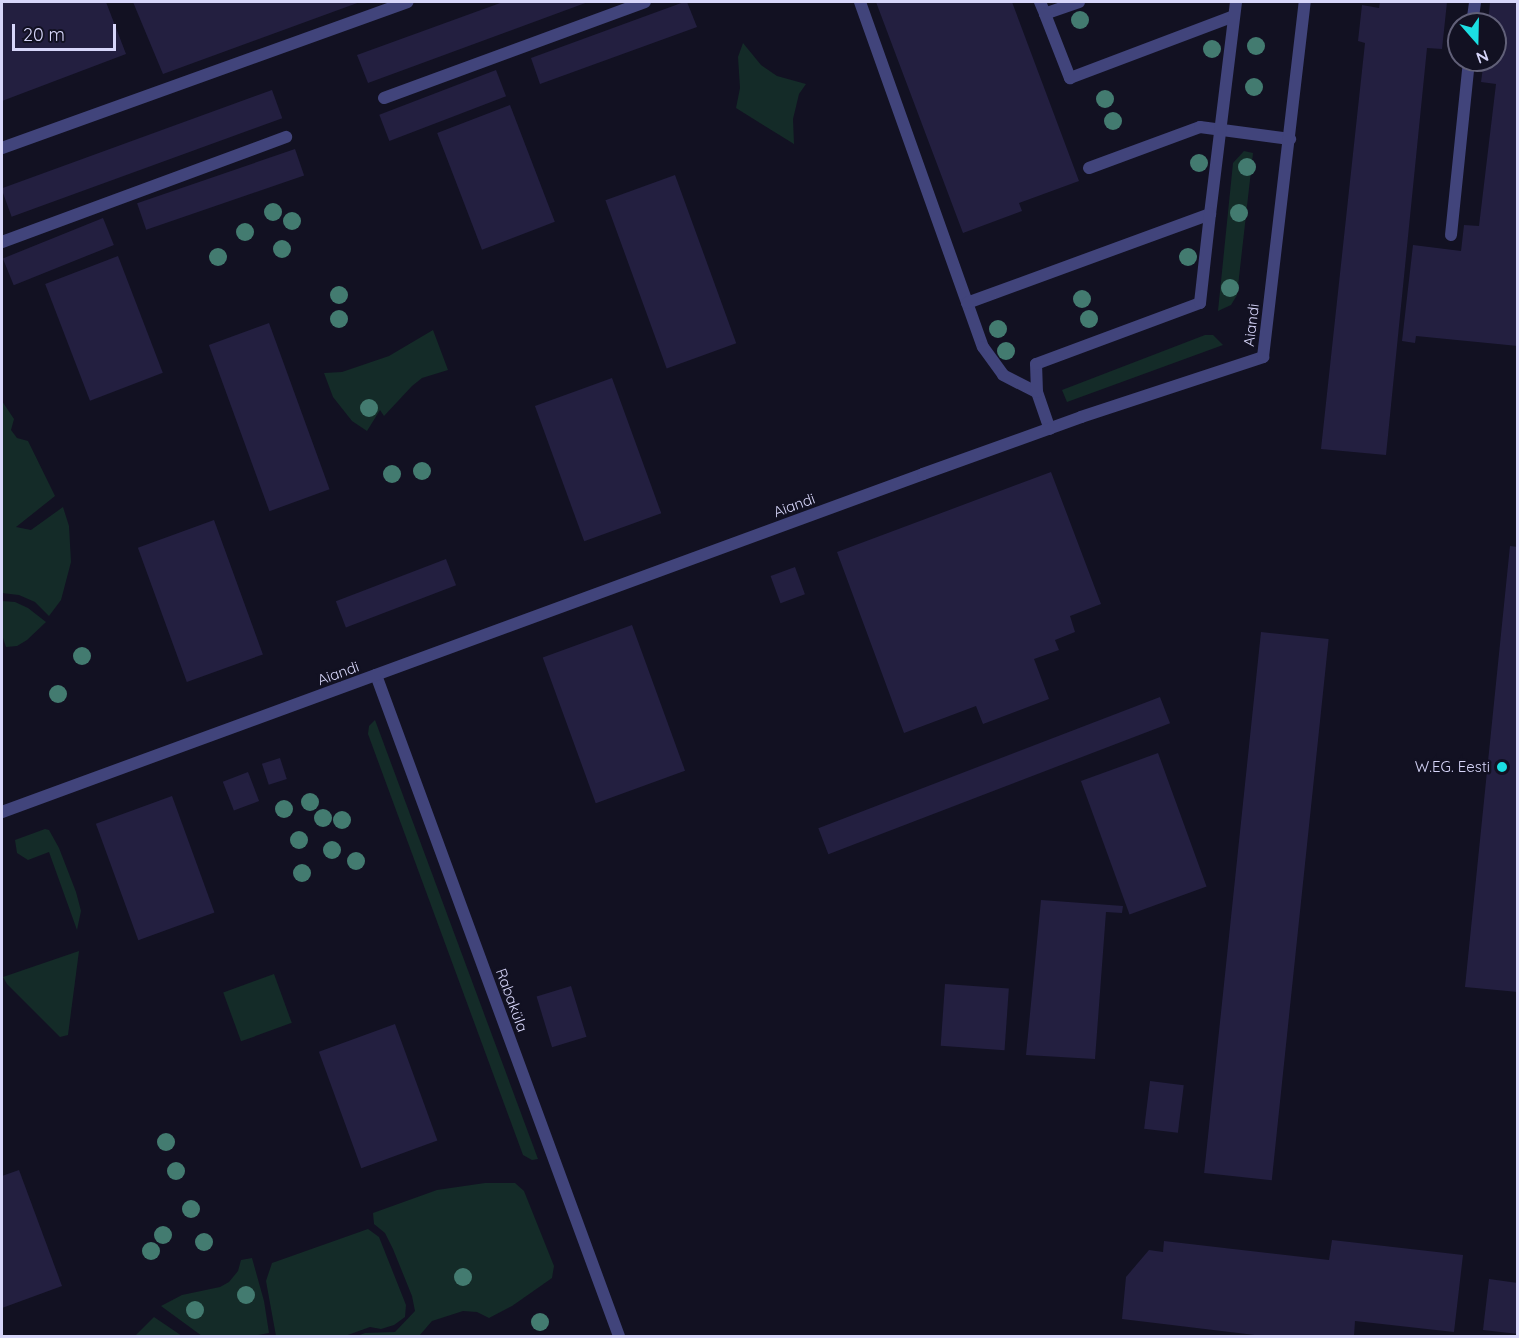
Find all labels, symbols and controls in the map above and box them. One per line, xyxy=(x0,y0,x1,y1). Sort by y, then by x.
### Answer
scale bar xyxy=(15,12,118,50)
north arrow xyxy=(1447,12,1507,72)
text: 20 m xyxy=(23,23,65,46)
text: N xyxy=(1474,46,1491,68)
street label: Aiandi xyxy=(1239,303,1263,347)
street label: Aiandi xyxy=(771,489,817,521)
street label: Aiandi xyxy=(315,657,361,689)
place label: W.EG. Eesti xyxy=(1415,758,1490,776)
marker: W.EG. Eesti xyxy=(1495,760,1509,774)
street label: Rabaküla xyxy=(492,966,532,1034)

